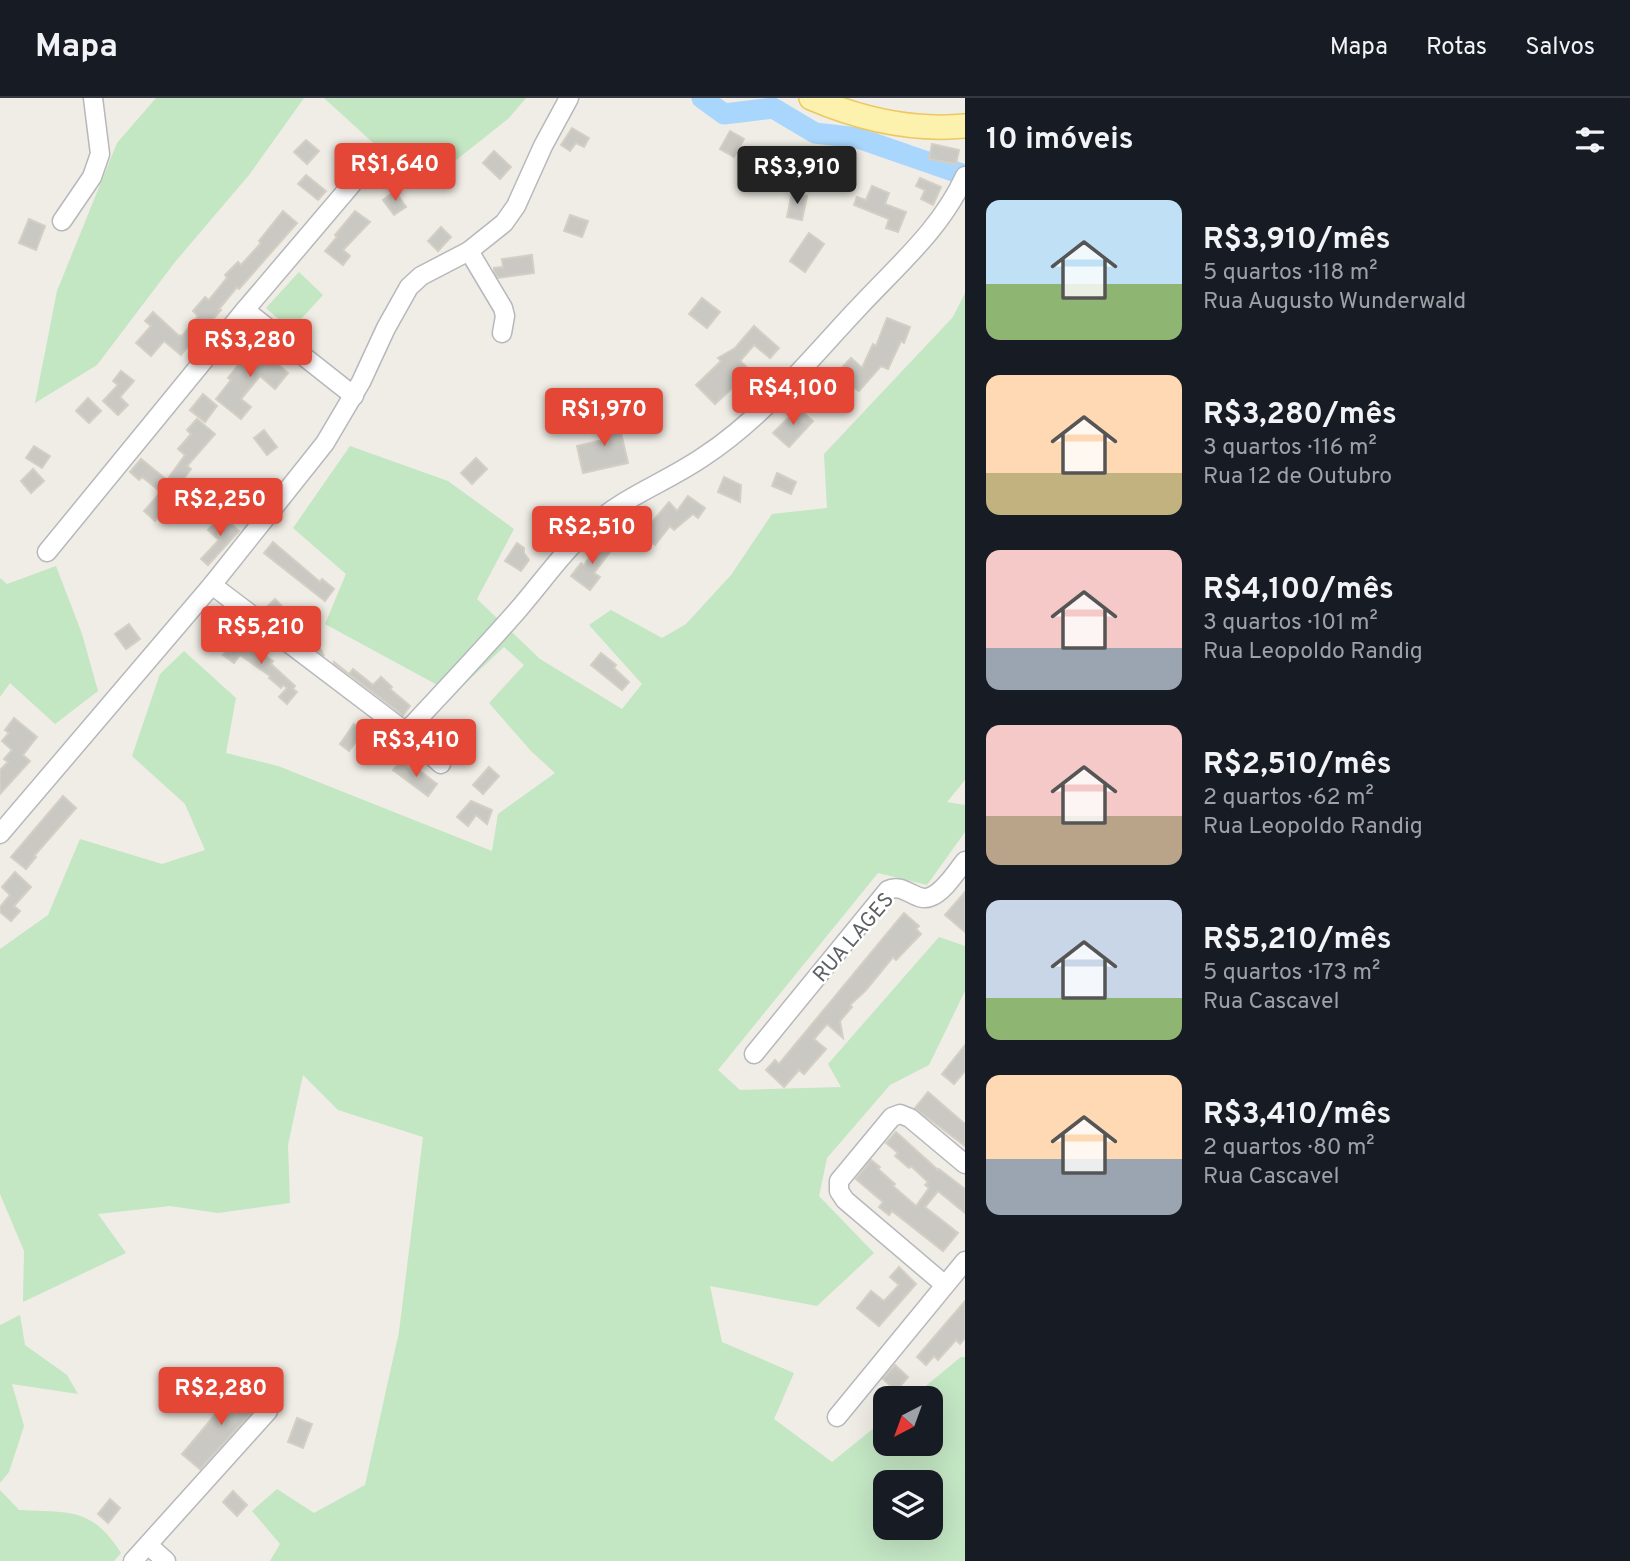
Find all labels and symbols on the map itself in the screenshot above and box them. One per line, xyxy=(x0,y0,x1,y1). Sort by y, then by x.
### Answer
pin: R$1,640 xyxy=(330,144,460,203)
pin: R$3,910 xyxy=(732,146,862,206)
pin: R$3,280 xyxy=(185,320,315,379)
pin: R$4,100 xyxy=(728,368,858,427)
pin: R$1,970 xyxy=(539,388,669,448)
pin: R$2,250 xyxy=(155,478,285,538)
pin: R$2,510 xyxy=(527,506,657,566)
pin: R$5,210 xyxy=(196,606,326,666)
pin: R$3,410 xyxy=(351,720,481,779)
street label: RUA LAGES xyxy=(808,887,901,989)
pin: R$2,280 xyxy=(156,1368,286,1427)
north arrow xyxy=(873,1386,943,1456)

